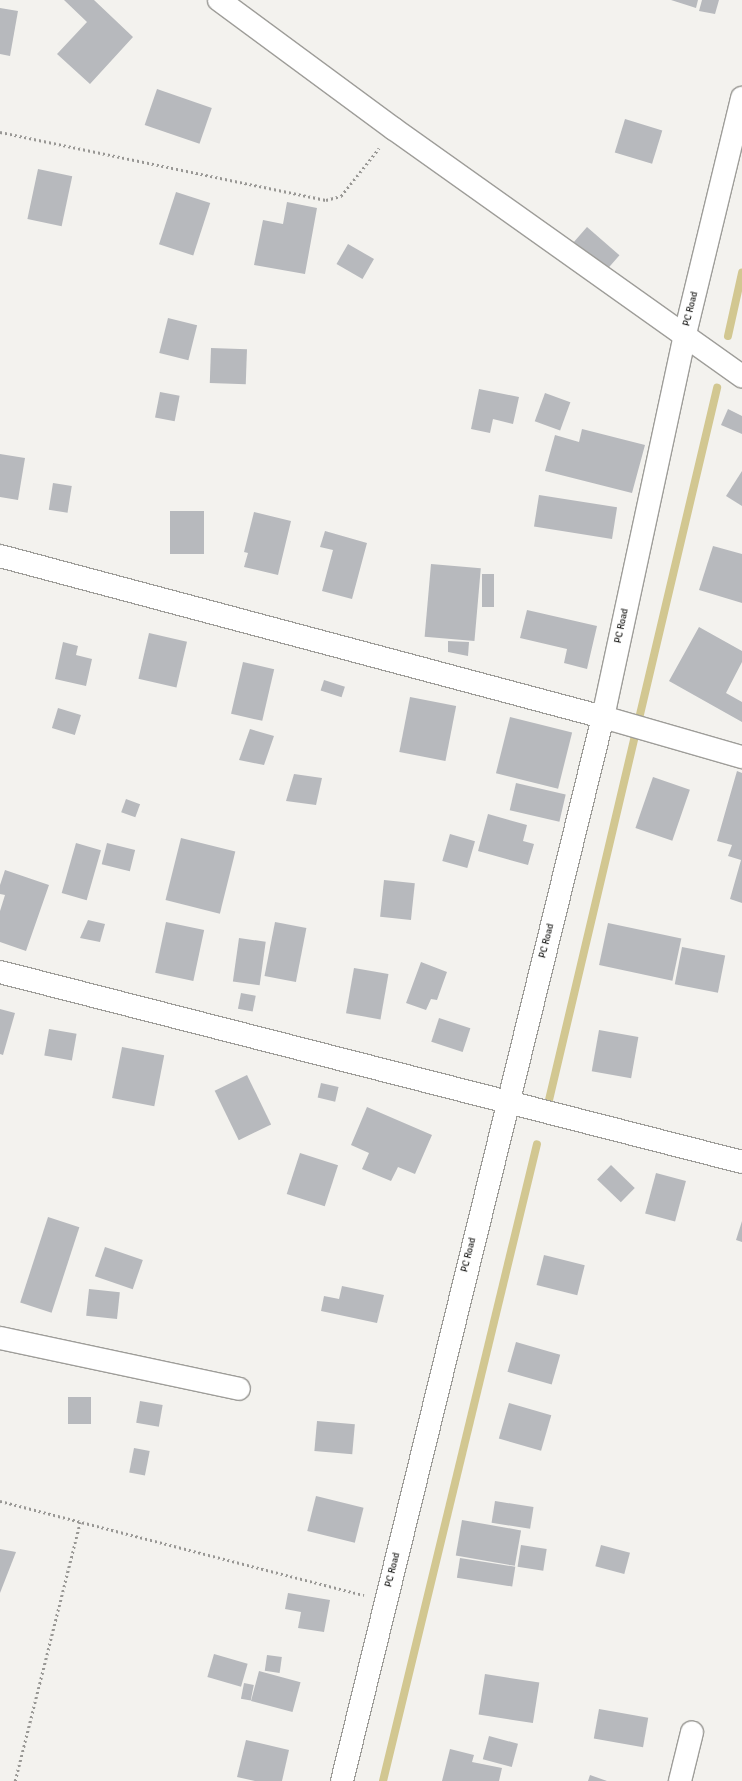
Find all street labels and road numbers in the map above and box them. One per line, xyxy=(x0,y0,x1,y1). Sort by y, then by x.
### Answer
street label: PC Road xyxy=(681,290,701,328)
street label: PC Road xyxy=(612,607,632,645)
street label: PC Road xyxy=(537,922,557,960)
street label: PC Road xyxy=(459,1236,479,1274)
street label: PC Road xyxy=(383,1551,403,1589)

